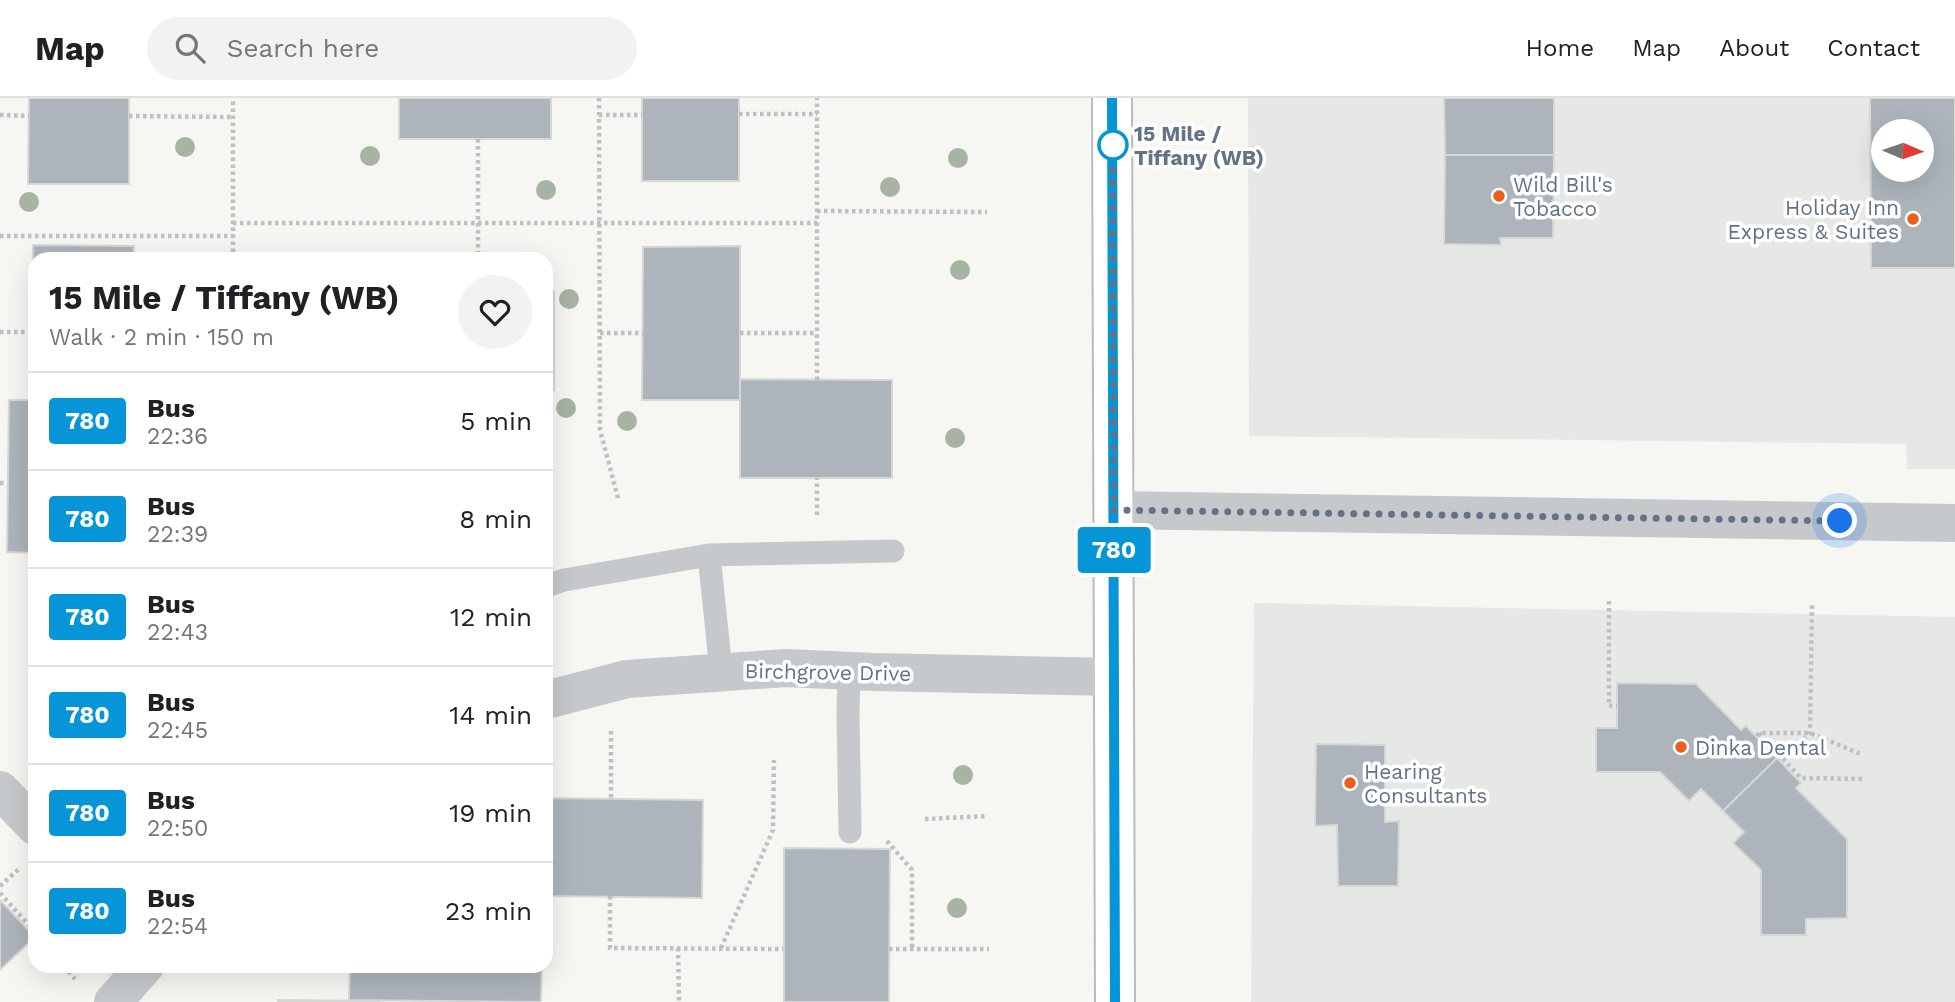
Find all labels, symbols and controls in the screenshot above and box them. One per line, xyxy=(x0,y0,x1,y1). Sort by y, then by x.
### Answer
search box xyxy=(147,17,637,80)
text: Map xyxy=(35,29,105,68)
icon: search xyxy=(171,29,209,67)
text: Search here xyxy=(227,33,379,63)
text: Home xyxy=(1526,34,1594,62)
text: Map xyxy=(1632,34,1681,62)
text: About xyxy=(1719,34,1789,62)
text: Contact xyxy=(1827,34,1920,62)
north arrow xyxy=(1871,119,1934,182)
map controls xyxy=(1871,119,1934,182)
place label: 15 Mile / Tiffany (WB) xyxy=(1134,121,1264,170)
marker: 15 Mile / Tiffany (WB) xyxy=(1098,130,1128,160)
place label: Wild Bill's Tobacco xyxy=(1513,172,1613,221)
marker: Wild Bill's Tobacco xyxy=(1491,188,1507,204)
place label: Holiday Inn Express & Suites xyxy=(1727,195,1899,244)
marker: Holiday Inn Express & Suites xyxy=(1905,211,1921,227)
button: heart xyxy=(458,275,532,349)
text: 15 Mile / Tiffany (WB) xyxy=(49,278,400,317)
text: Walk · 2 min · 150 m xyxy=(49,324,274,351)
text: Bus xyxy=(147,393,195,423)
text: 5 min xyxy=(460,406,532,436)
text: 780 xyxy=(65,407,110,435)
text: 22:36 xyxy=(147,423,208,450)
text: Bus xyxy=(147,491,195,521)
your location xyxy=(1822,503,1857,538)
text: 8 min xyxy=(459,504,532,534)
text: 780 xyxy=(65,505,110,533)
text: 22:39 xyxy=(147,521,208,548)
line badge: 780 xyxy=(1074,527,1154,573)
text: 780 xyxy=(1092,536,1136,564)
text: Bus xyxy=(147,589,195,619)
text: 12 min xyxy=(450,602,532,632)
text: 780 xyxy=(65,603,110,631)
text: 22:43 xyxy=(147,619,208,646)
street label: Birchgrove Drive xyxy=(744,658,912,686)
text: Bus xyxy=(147,687,195,717)
text: 14 min xyxy=(449,700,532,730)
text: 780 xyxy=(65,701,110,729)
text: 22:45 xyxy=(147,717,208,744)
place label: Dinka Dental xyxy=(1695,735,1827,760)
marker: Dinka Dental xyxy=(1673,739,1689,755)
place label: Hearing Consultants xyxy=(1364,759,1487,808)
marker: Hearing Consultants xyxy=(1342,775,1358,791)
text: Bus xyxy=(147,785,195,815)
text: 19 min xyxy=(449,798,532,828)
text: 780 xyxy=(65,799,110,827)
text: 22:50 xyxy=(147,815,208,842)
text: Bus xyxy=(147,883,195,913)
text: 23 min xyxy=(445,896,532,926)
text: 780 xyxy=(65,897,110,925)
text: 22:54 xyxy=(147,913,208,940)

